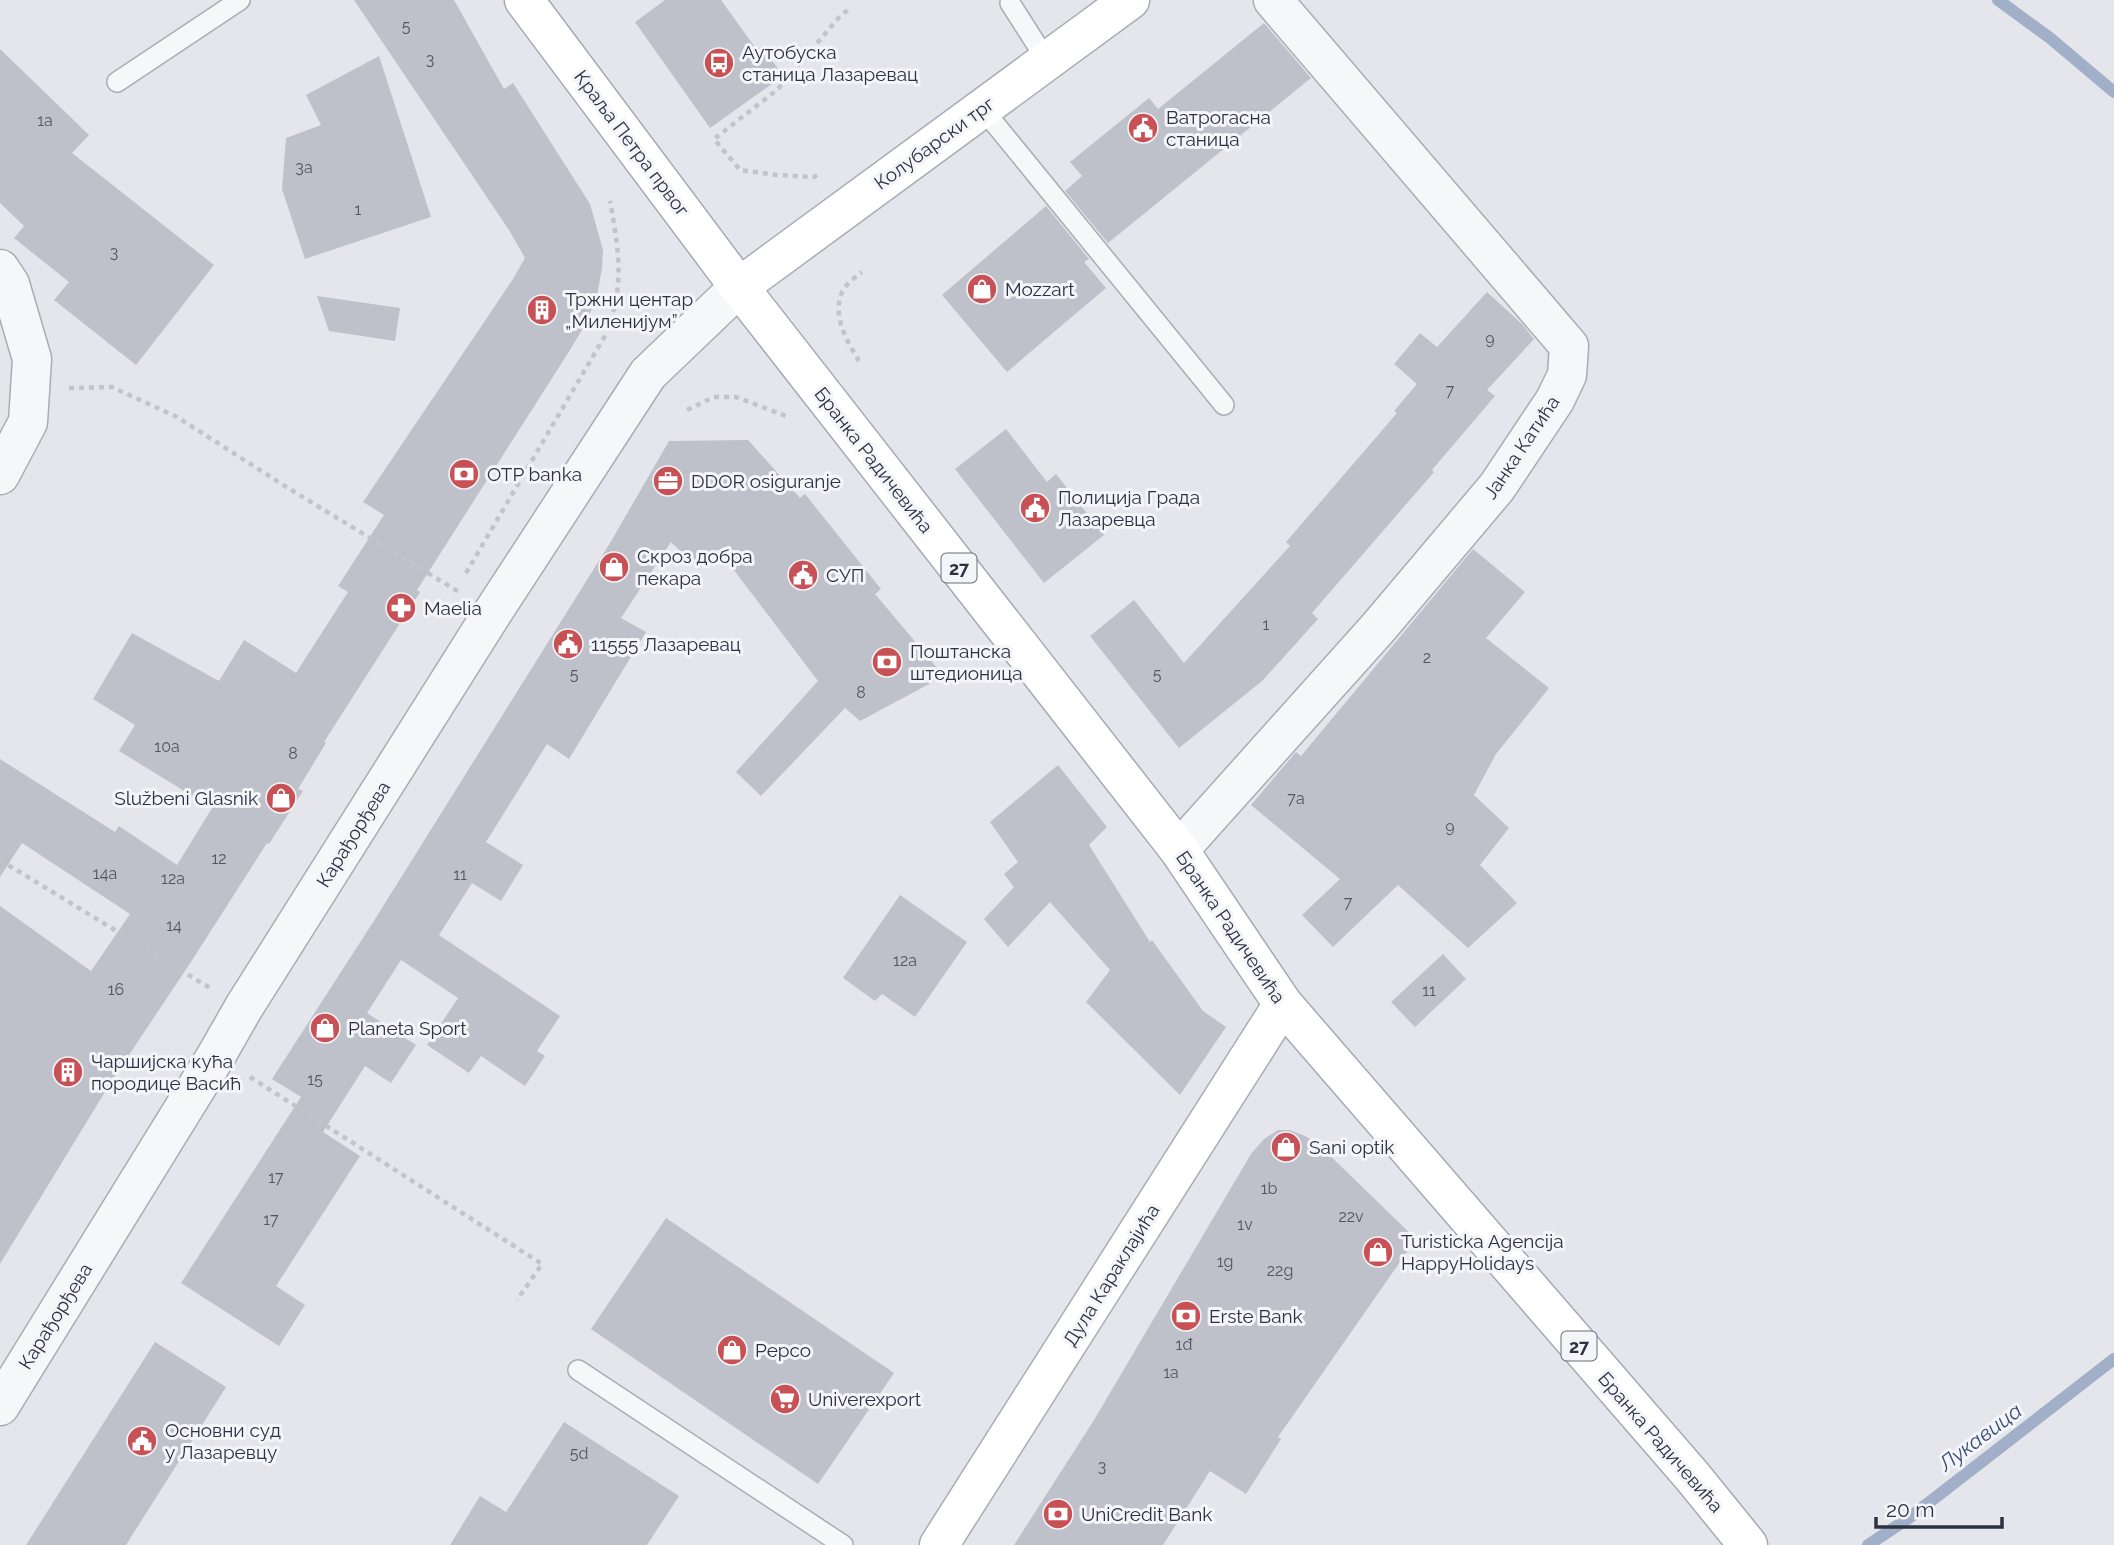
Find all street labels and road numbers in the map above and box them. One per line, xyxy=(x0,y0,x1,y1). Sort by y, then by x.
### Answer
street label: Краља Петра првог xyxy=(570,66,694,221)
street label: Колубарски трг xyxy=(870,92,998,194)
street label: Бранка Радичевића xyxy=(810,383,938,537)
street label: Јанка Катића xyxy=(1478,391,1564,503)
road number: 27 xyxy=(942,554,976,582)
street label: Карађорђева xyxy=(312,777,394,891)
street label: Бранка Радичевића xyxy=(1172,847,1290,1007)
street label: Дула Караклајића xyxy=(1058,1200,1164,1350)
street label: Карађорђева xyxy=(14,1259,96,1373)
road number: 27 xyxy=(1562,1331,1596,1360)
street label: Бранка Радичевића xyxy=(1594,1367,1728,1517)

